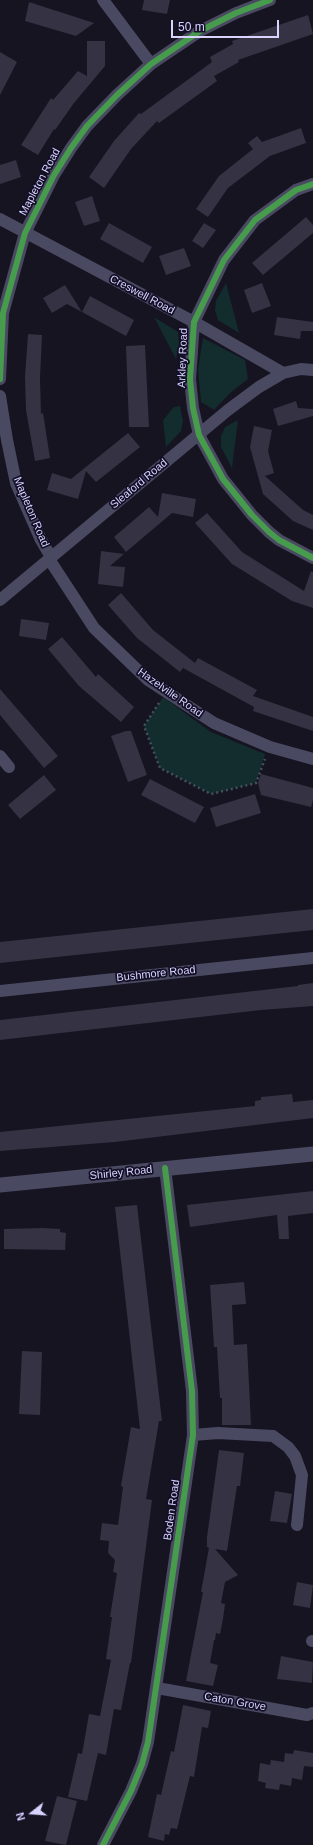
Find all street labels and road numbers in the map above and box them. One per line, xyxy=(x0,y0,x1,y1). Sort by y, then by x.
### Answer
street label: Mapleton Road xyxy=(17,146,63,218)
street label: Creswell Road xyxy=(107,272,177,318)
street label: Arkley Road xyxy=(175,328,191,388)
street label: Sleaford Road xyxy=(108,456,170,512)
street label: Mapleton Road xyxy=(10,475,52,549)
street label: Hazelville Road xyxy=(135,666,205,720)
street label: Bushmore Road xyxy=(116,963,196,985)
street label: Shirley Road xyxy=(89,1163,153,1183)
street label: Boden Road xyxy=(161,1479,183,1541)
street label: Caton Grove xyxy=(203,1690,267,1714)

